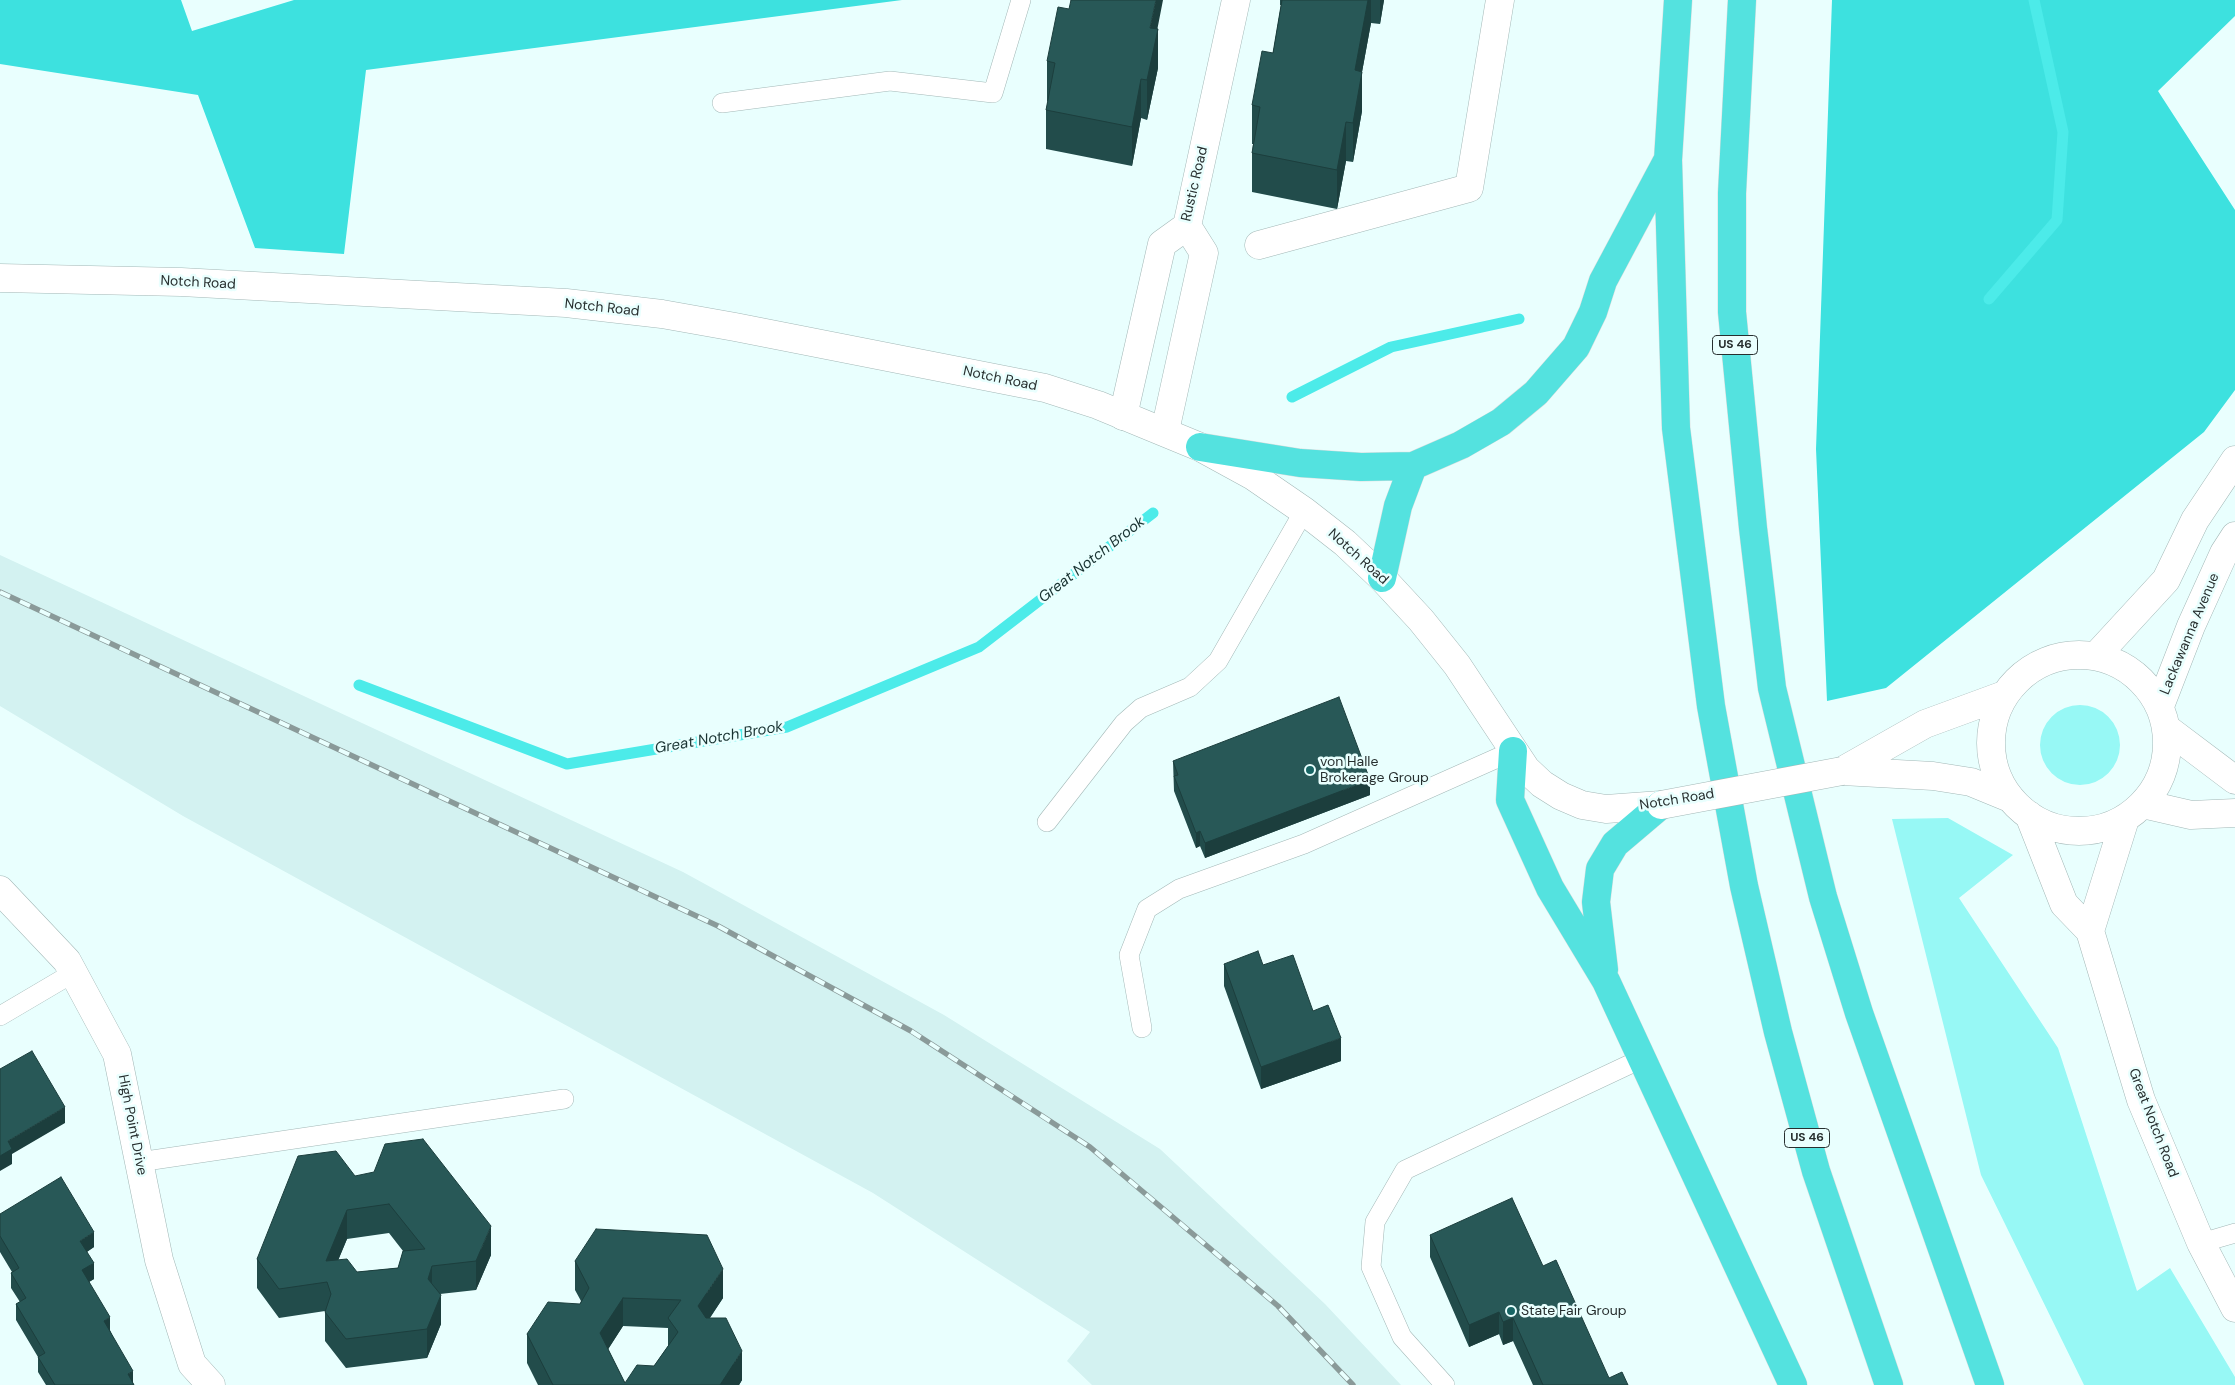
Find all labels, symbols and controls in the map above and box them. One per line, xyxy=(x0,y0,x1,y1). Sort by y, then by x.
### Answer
street label: Rustic Road xyxy=(1178,145,1212,223)
street label: Notch Road xyxy=(160,273,236,293)
street label: Notch Road xyxy=(564,296,640,320)
road number: US 46 xyxy=(1712,336,1758,354)
street label: Notch Road xyxy=(961,363,1039,395)
water label: Great Notch Brook xyxy=(1035,513,1149,607)
street label: Notch Road xyxy=(1324,526,1392,588)
street label: Lackawanna Avenue xyxy=(2157,571,2223,697)
water label: Great Notch Brook xyxy=(654,718,784,758)
place label: von Halle Brokerage Group xyxy=(1320,754,1429,786)
marker: von Halle Brokerage Group xyxy=(1304,764,1316,776)
street label: Notch Road xyxy=(1638,786,1716,814)
street label: Great Notch Road xyxy=(2124,1066,2182,1180)
street label: High Point Drive xyxy=(114,1073,150,1177)
road number: US 46 xyxy=(1784,1128,1830,1148)
place label: State Fair Group xyxy=(1521,1303,1627,1319)
marker: State Fair Group xyxy=(1505,1305,1517,1317)

